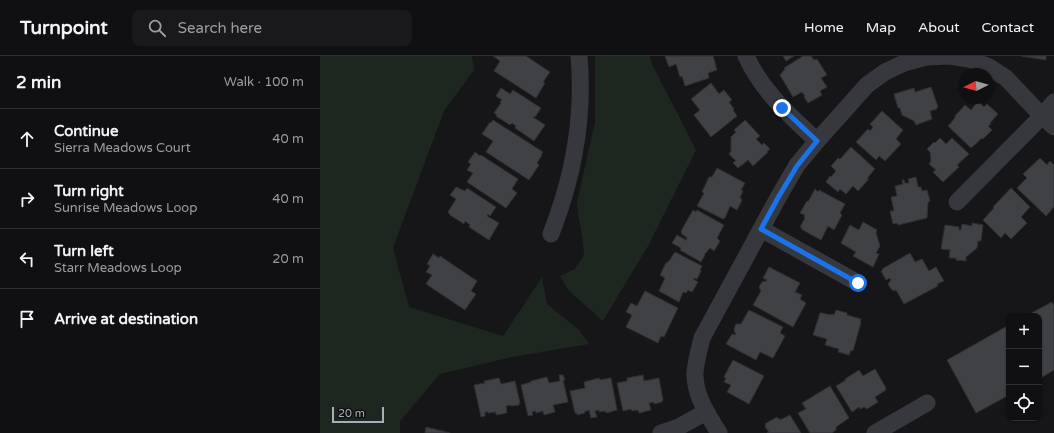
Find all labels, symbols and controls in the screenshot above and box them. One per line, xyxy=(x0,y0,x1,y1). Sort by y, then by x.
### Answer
search box xyxy=(132,10,412,46)
text: Turnpoint xyxy=(20,17,108,39)
icon: search xyxy=(146,17,168,39)
text: Search here xyxy=(178,19,262,37)
text: Home xyxy=(804,19,844,36)
text: Map xyxy=(866,19,896,36)
text: About xyxy=(918,19,960,36)
text: Contact xyxy=(982,19,1034,36)
north arrow xyxy=(958,68,994,104)
text: 2 min xyxy=(16,72,61,93)
text: Walk · 100 m xyxy=(224,74,304,90)
route end xyxy=(773,99,791,117)
text: Continue xyxy=(54,122,118,140)
icon: ahead xyxy=(16,128,38,150)
text: 40 m xyxy=(272,131,304,147)
text: Sierra Meadows Court xyxy=(54,140,191,156)
text: Turn right xyxy=(54,182,124,200)
icon: right xyxy=(16,188,38,210)
text: 40 m xyxy=(272,191,304,207)
text: Sunrise Meadows Loop xyxy=(54,200,197,216)
text: Turn left xyxy=(54,242,114,260)
icon: left xyxy=(16,248,38,270)
text: 20 m xyxy=(272,251,304,267)
text: Starr Meadows Loop xyxy=(54,260,182,276)
route start xyxy=(849,274,867,292)
icon: arrive xyxy=(16,308,38,330)
text: Arrive at destination xyxy=(54,310,198,328)
map controls xyxy=(1006,313,1042,421)
button: + xyxy=(1006,313,1042,349)
button: − xyxy=(1006,349,1042,385)
button: locate xyxy=(1006,385,1042,421)
scale bar xyxy=(332,405,384,424)
text: 20 m xyxy=(338,407,365,420)

